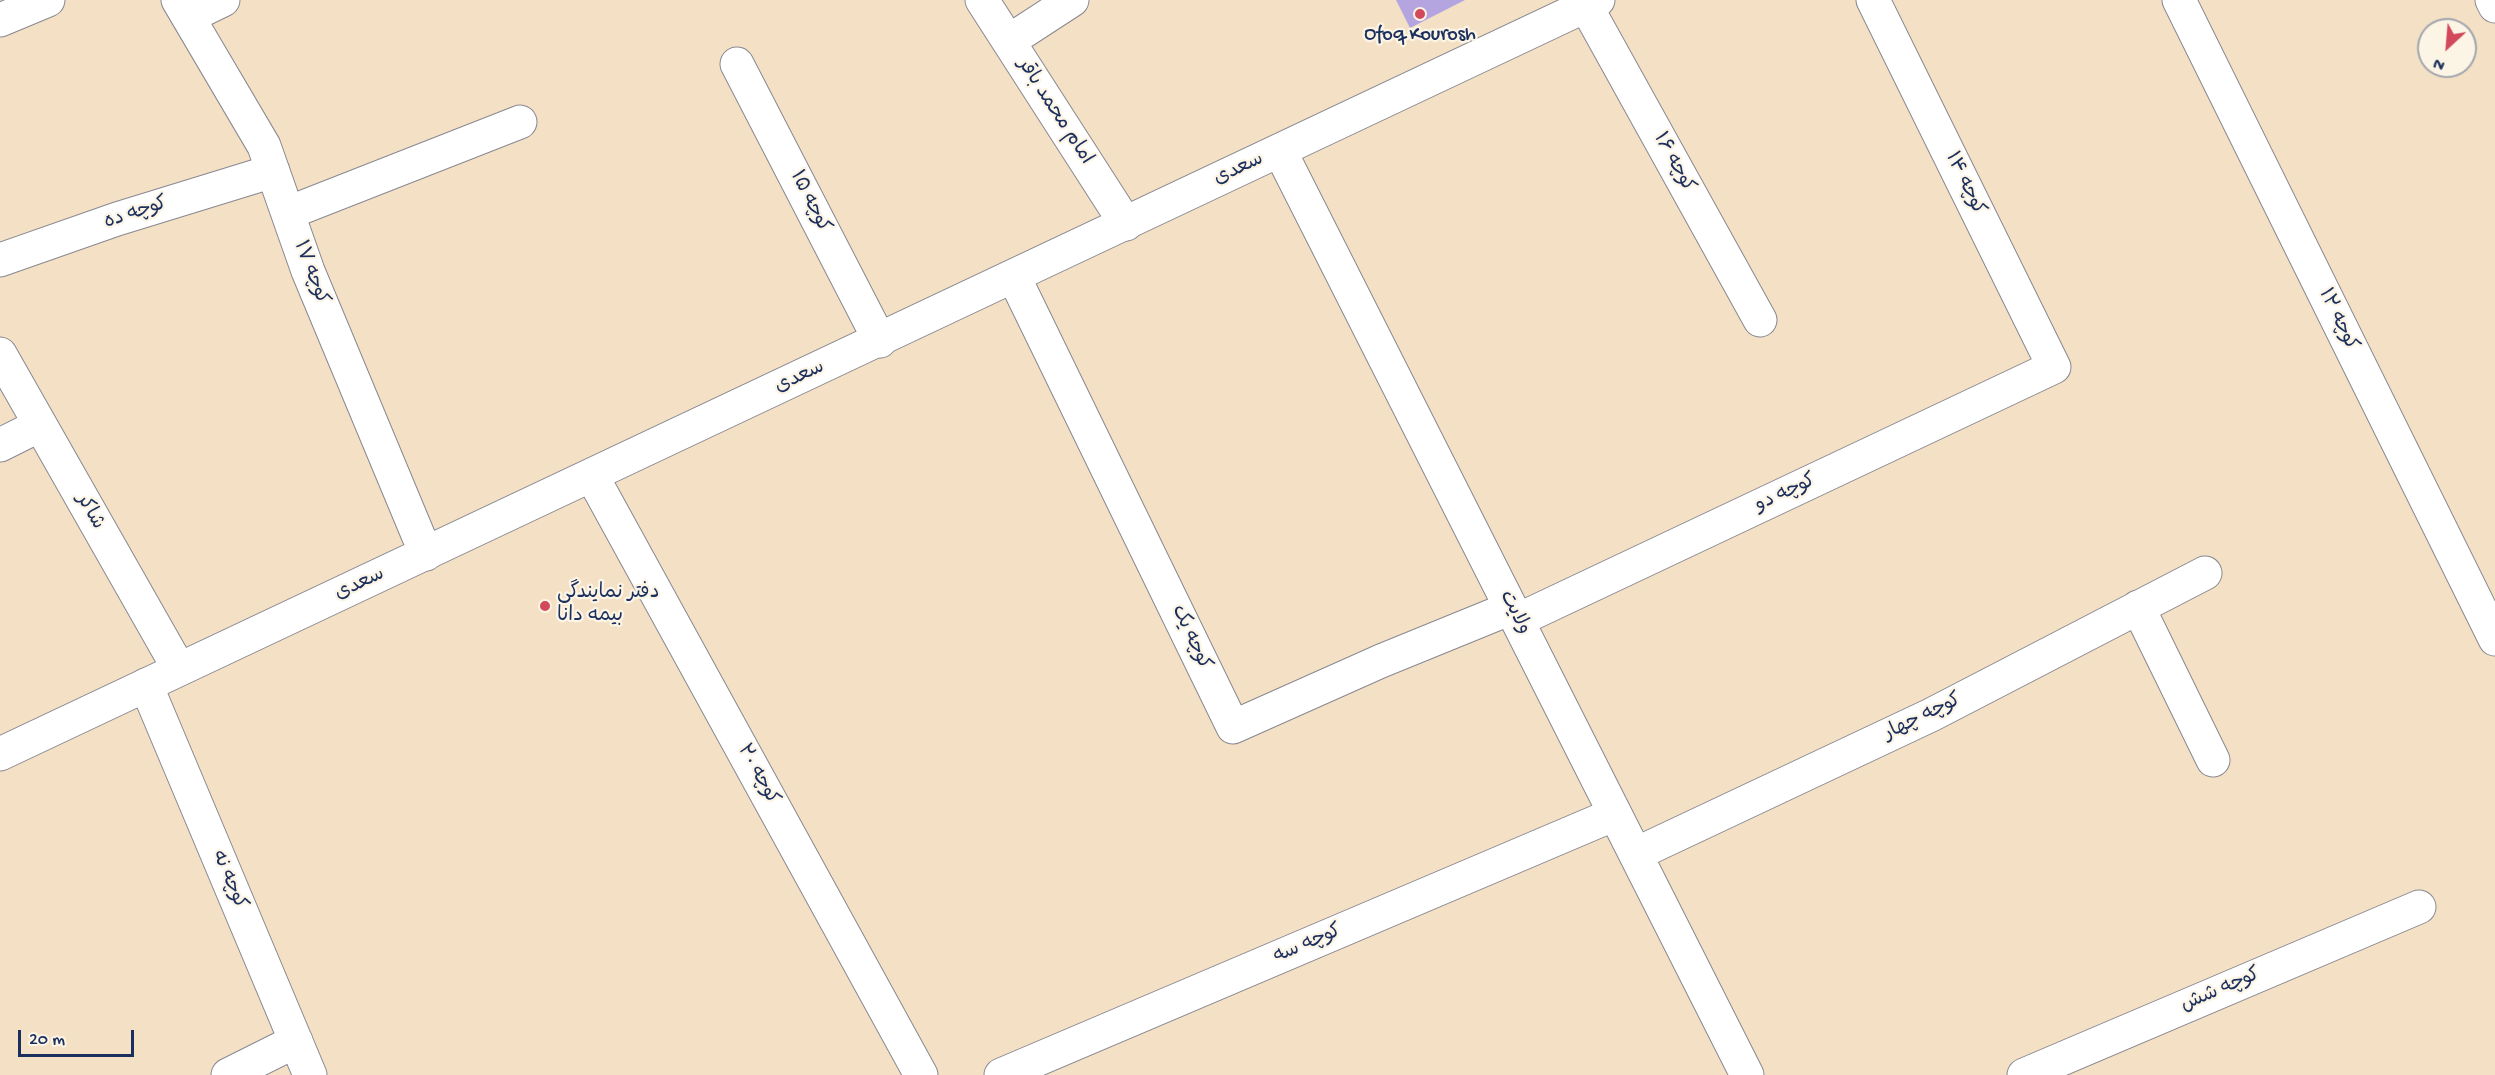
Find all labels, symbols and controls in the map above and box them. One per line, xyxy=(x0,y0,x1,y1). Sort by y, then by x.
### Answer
marker: Ofoq Kourosh xyxy=(1413,7,1427,21)
north arrow xyxy=(2417,18,2477,78)
place label: Ofoq Kourosh xyxy=(1364,24,1476,48)
text: N xyxy=(2431,52,2449,74)
street label: امام محمد باقر xyxy=(1011,54,1097,170)
street label: کوچه ۱۶ xyxy=(1647,129,1699,197)
street label: سعدی xyxy=(1210,148,1268,192)
street label: کوچه ۱۴ xyxy=(1938,148,1990,220)
street label: کوچه ۱۵ xyxy=(783,167,835,237)
street label: کوچه ده xyxy=(101,193,171,235)
street label: کوچه ۱۷ xyxy=(287,237,333,309)
street label: کوچه ۱۲ xyxy=(2312,285,2362,355)
street label: سعدی xyxy=(771,356,829,400)
street label: کوچه دو xyxy=(1752,470,1820,518)
street label: شاکر xyxy=(69,490,109,534)
street label: سعدی xyxy=(331,563,389,607)
place label: دفتر نمایندگی بیمه دانا xyxy=(557,582,659,629)
street label: ولایت xyxy=(1493,587,1535,639)
marker: دفتر نمایندگی بیمه دانا xyxy=(538,599,552,613)
street label: کوچه یک xyxy=(1165,602,1215,674)
street label: کوچه چهار xyxy=(1880,689,1966,747)
street label: کوچه ۲۰ xyxy=(731,741,783,809)
street label: کوچه نه xyxy=(205,847,251,913)
street label: کوچه سه xyxy=(1270,920,1346,970)
street label: کوچه شش xyxy=(2178,964,2264,1018)
scale bar xyxy=(21,1018,136,1056)
text: 20 m xyxy=(29,1030,65,1051)

